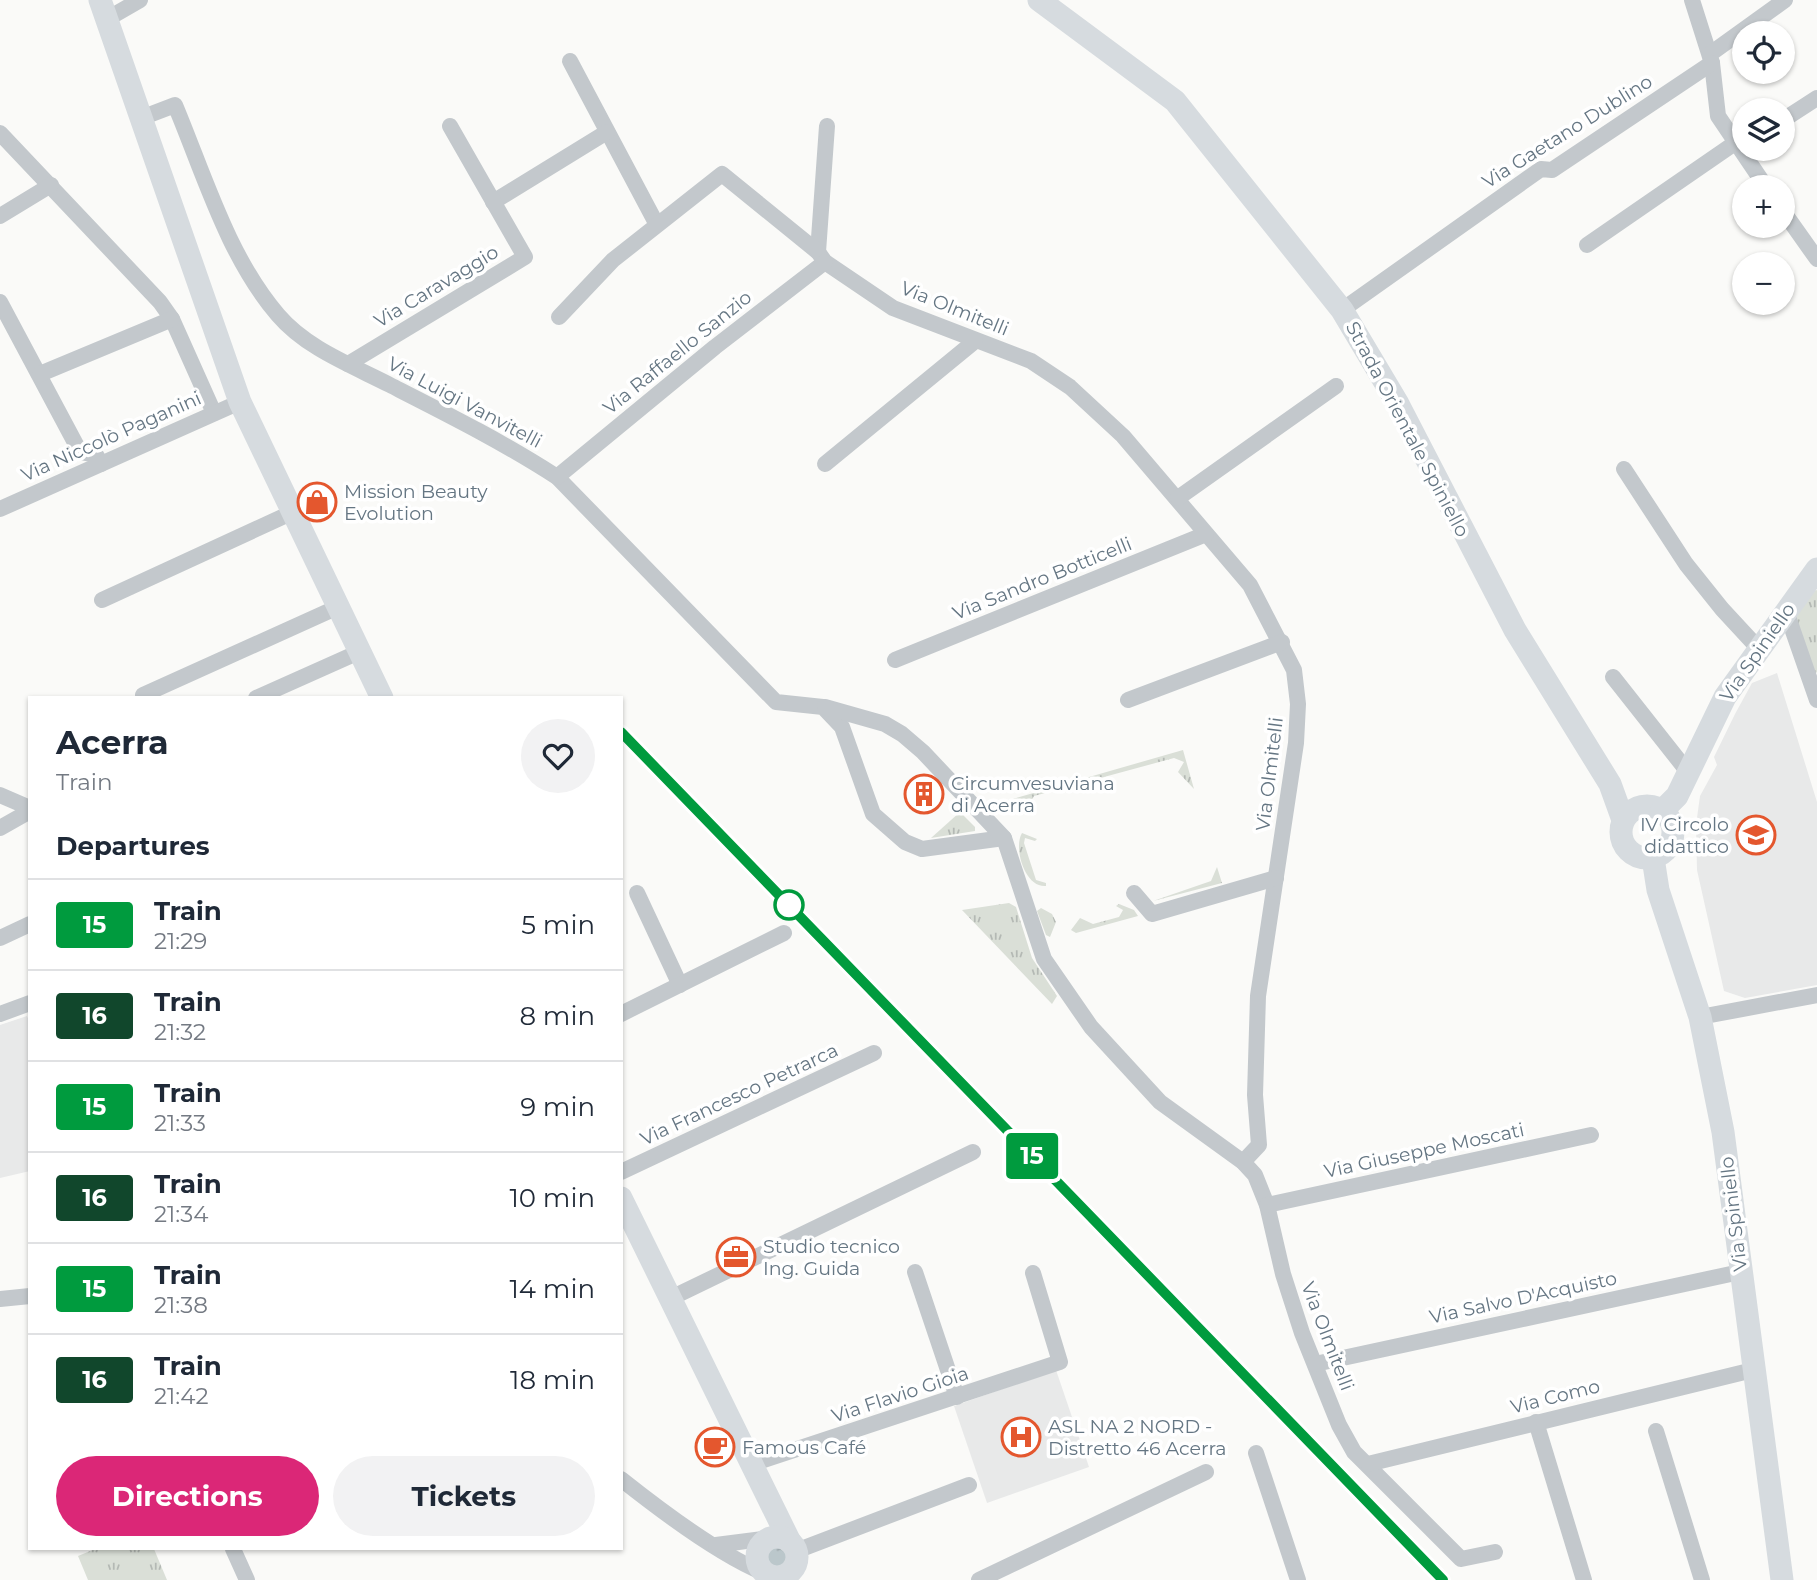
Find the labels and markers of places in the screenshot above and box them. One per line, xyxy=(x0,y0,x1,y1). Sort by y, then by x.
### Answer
place label: Mission Beauty Evolution xyxy=(344,480,488,525)
shop icon: Mission Beauty Evolution xyxy=(296,481,338,523)
place label: Circumvesuviana di Acerra xyxy=(951,772,1115,817)
building icon: Circumvesuviana di Acerra xyxy=(903,773,945,815)
place label: IV Circolo didattico xyxy=(1640,813,1729,858)
school or university icon: IV Circolo didattico xyxy=(1735,814,1777,856)
unlabelled marker xyxy=(774,890,804,920)
place label: Studio tecnico Ing. Guida xyxy=(763,1235,900,1280)
office icon: Studio tecnico Ing. Guida xyxy=(715,1236,757,1278)
place label: ASL NA 2 NORD - Distretto 46 Acerra xyxy=(1048,1415,1227,1460)
hospital icon: ASL NA 2 NORD - Distretto 46 Acerra xyxy=(1000,1416,1042,1458)
cafe icon: Famous Café xyxy=(694,1426,736,1468)
place label: Famous Café xyxy=(742,1436,866,1459)

